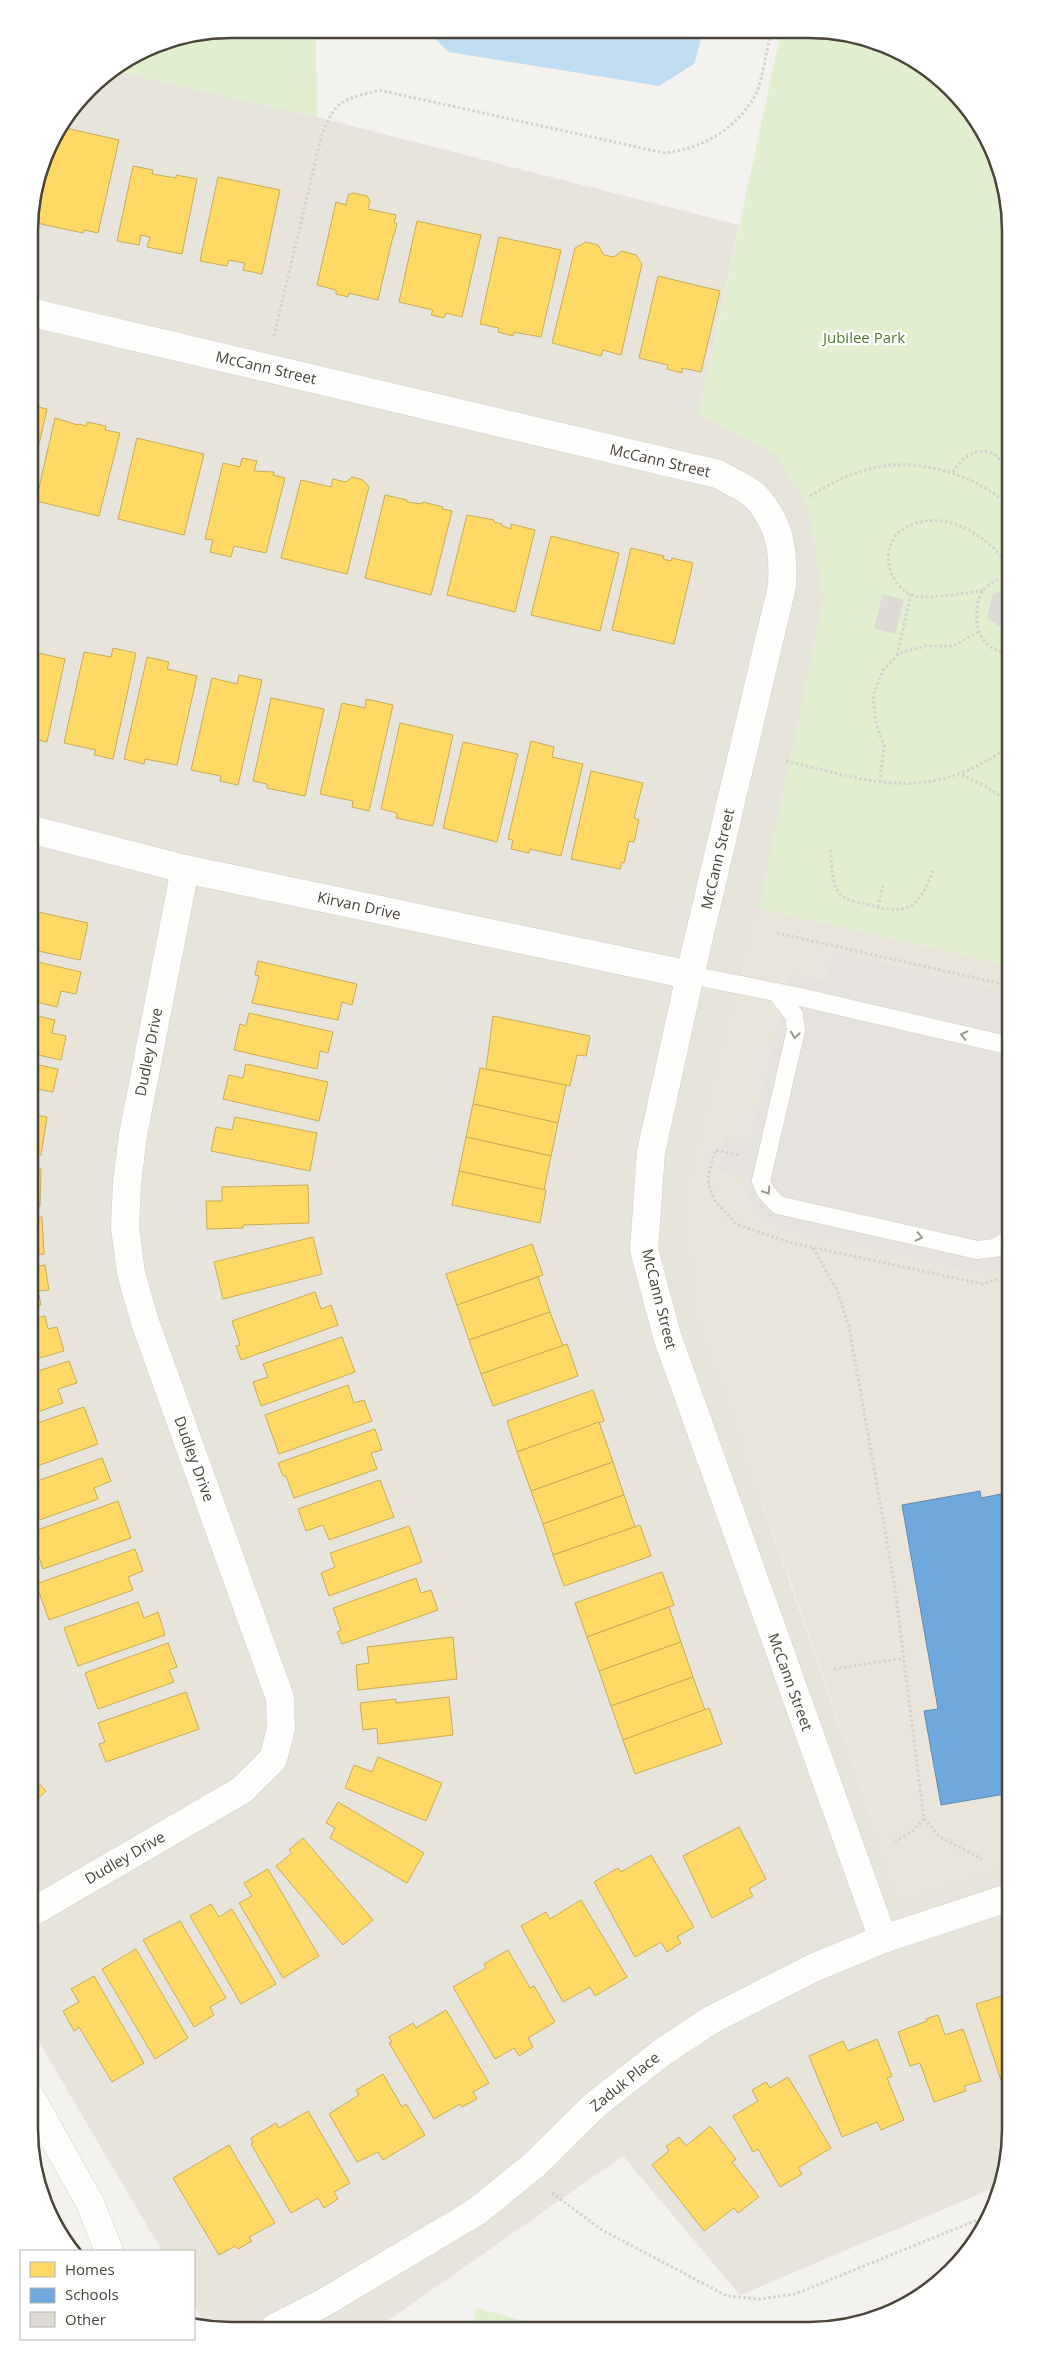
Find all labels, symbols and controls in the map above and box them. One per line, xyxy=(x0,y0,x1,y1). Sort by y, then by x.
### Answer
park label: Jubilee Park xyxy=(821,327,905,347)
street label: McCann Street xyxy=(214,346,318,388)
street label: McCann Street xyxy=(608,439,712,481)
street label: McCann Street xyxy=(696,807,738,911)
street label: Kirvan Drive xyxy=(316,886,403,924)
street label: Dudley Drive xyxy=(130,1006,166,1098)
one-way arrow xyxy=(790,1030,800,1039)
one-way arrow xyxy=(959,1030,968,1041)
one-way arrow xyxy=(761,1186,770,1195)
one-way arrow xyxy=(915,1231,924,1242)
street label: McCann Street xyxy=(638,1247,682,1351)
street label: Dudley Drive xyxy=(170,1413,220,1504)
street label: McCann Street xyxy=(764,1630,818,1733)
street label: Dudley Drive xyxy=(81,1826,168,1888)
street label: Zaduk Place xyxy=(586,2047,663,2115)
legend xyxy=(20,2250,195,2340)
text: Homes xyxy=(65,2259,115,2279)
text: Schools xyxy=(65,2284,119,2304)
text: Other xyxy=(65,2309,106,2329)

